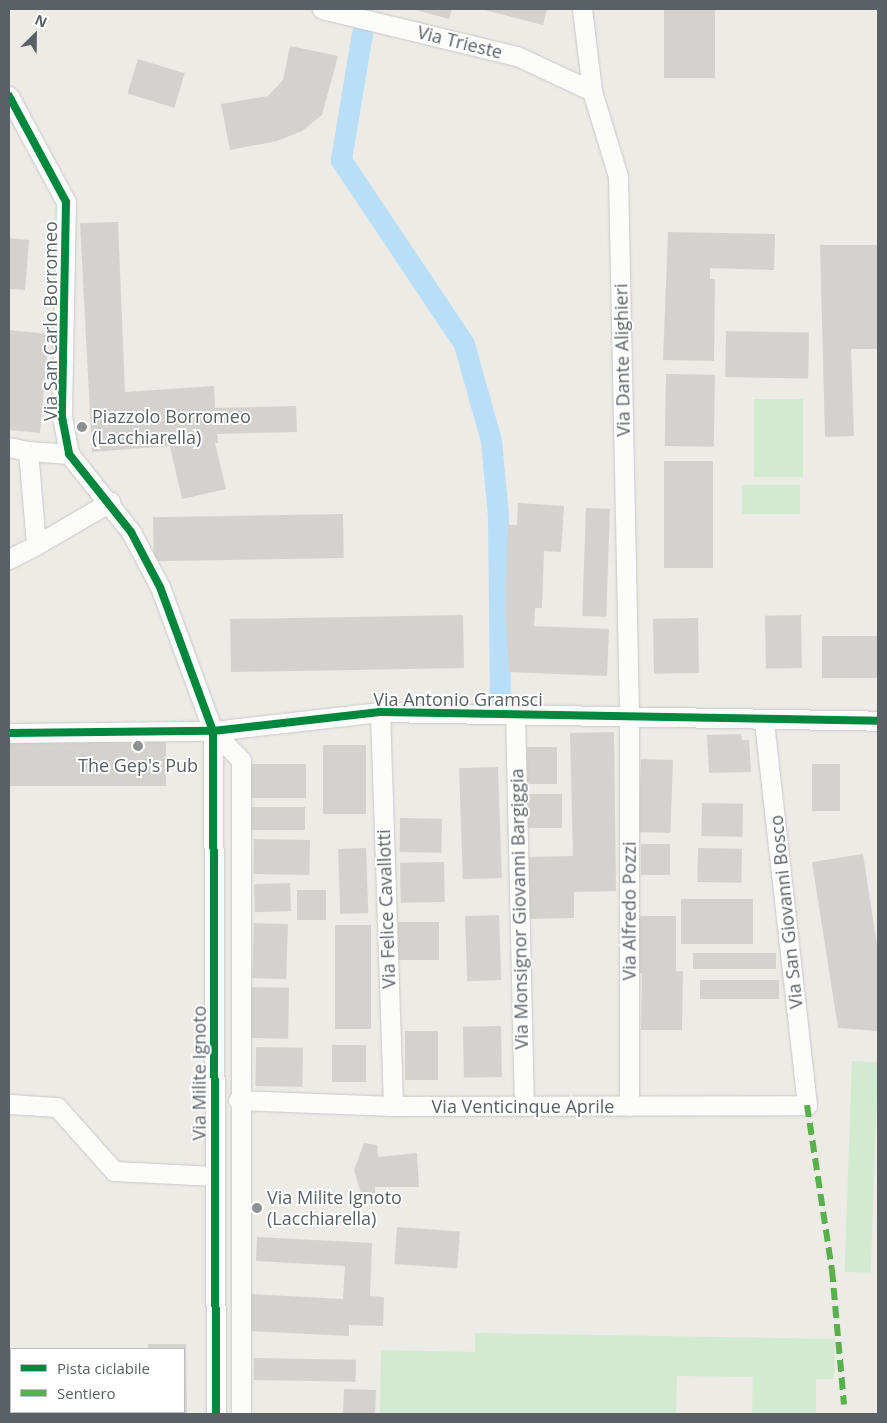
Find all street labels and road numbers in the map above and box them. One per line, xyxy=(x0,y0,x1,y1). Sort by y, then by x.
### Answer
street label: Via Trieste xyxy=(415,21,505,63)
street label: Via San Carlo Borromeo xyxy=(39,221,61,421)
street label: Via Dante Alighieri xyxy=(610,283,634,437)
street label: Via Antonio Gramsci xyxy=(373,688,543,710)
street label: Via Monsignor Giovanni Bargiggia xyxy=(506,768,532,1050)
street label: Via San Giovanni Bosco xyxy=(765,814,807,1010)
street label: Via Felice Cavallotti xyxy=(372,829,400,989)
street label: Via Alfredo Pozzi xyxy=(618,842,640,980)
street label: Via Milite Ignoto xyxy=(188,1006,210,1140)
street label: Via Venticinque Aprile xyxy=(432,1095,614,1117)

